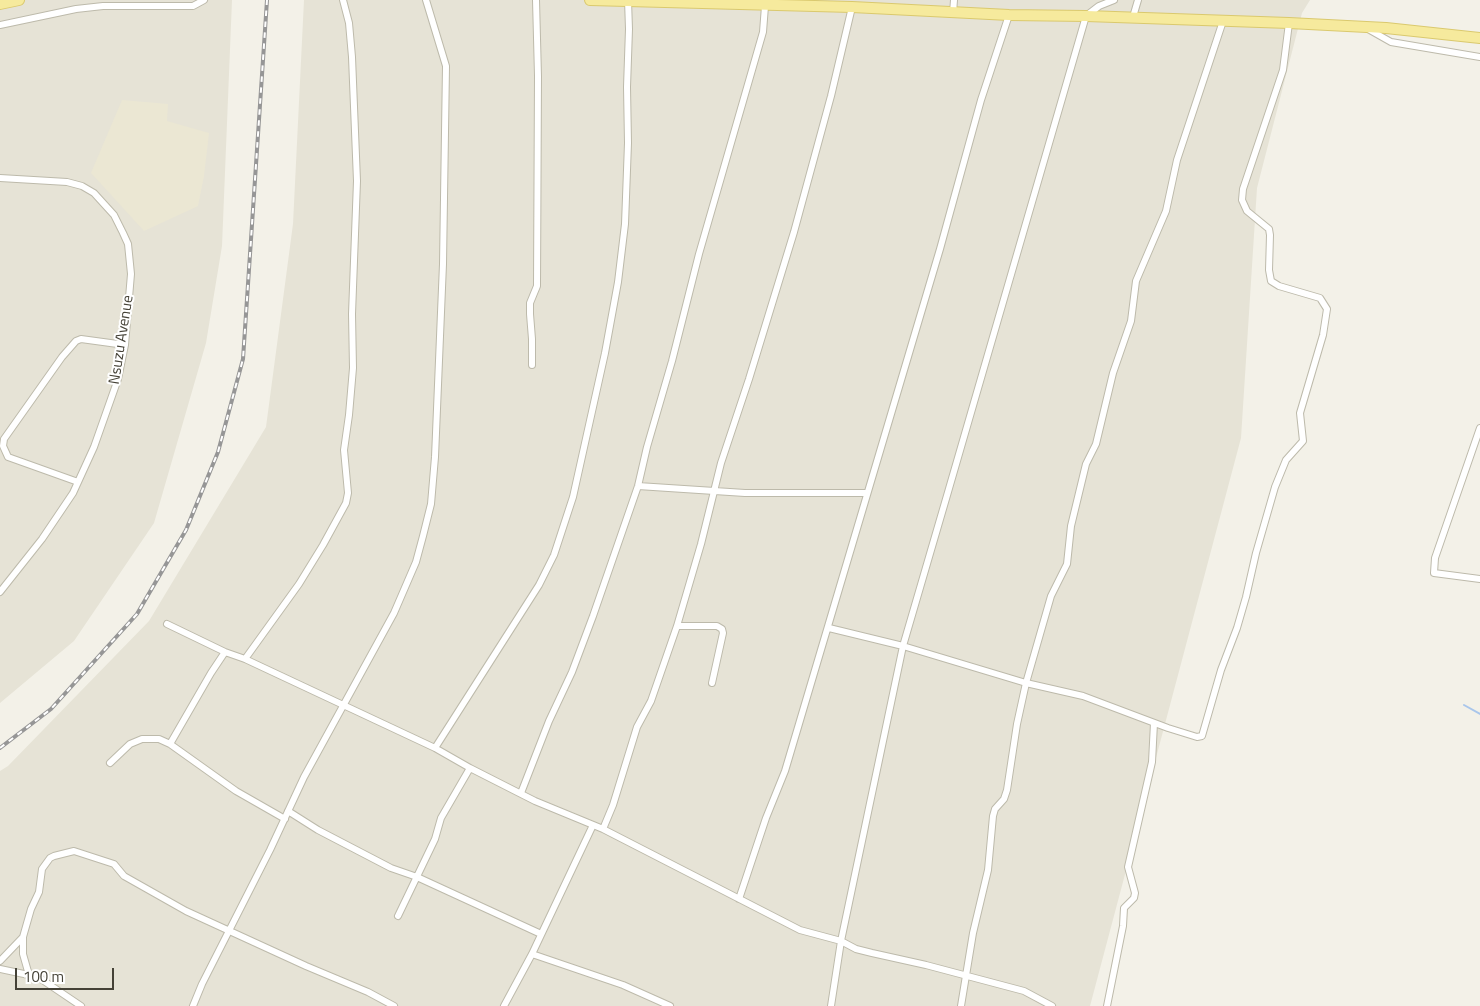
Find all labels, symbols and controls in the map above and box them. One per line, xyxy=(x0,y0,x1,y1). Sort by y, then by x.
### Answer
street label: Nsuzu Avenue xyxy=(106,294,138,386)
scale bar xyxy=(18,958,116,990)
text: 100 m xyxy=(23,965,64,988)

